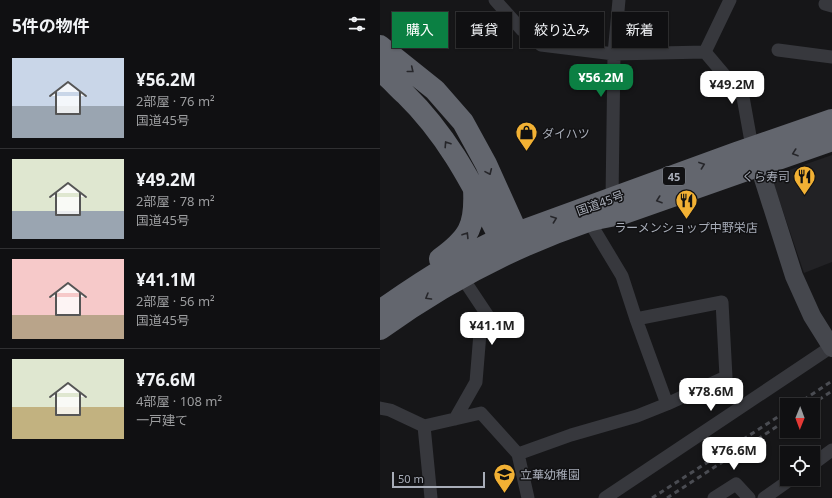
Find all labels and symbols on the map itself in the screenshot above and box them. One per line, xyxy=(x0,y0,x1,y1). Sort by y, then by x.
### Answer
pin: ¥56.2M xyxy=(568,64,634,98)
one-way arrow xyxy=(406,66,413,73)
pin: ¥49.2M xyxy=(699,71,765,105)
shop icon: ダイハツ xyxy=(513,120,539,153)
place label: ダイハツ xyxy=(542,125,590,142)
one-way arrow xyxy=(445,141,452,148)
one-way arrow xyxy=(792,148,799,157)
one-way arrow xyxy=(699,162,706,170)
restaurant icon: くら寿司 xyxy=(792,163,818,196)
one-way arrow xyxy=(484,167,492,175)
road number: 45 xyxy=(663,167,685,185)
place label: くら寿司 xyxy=(742,168,790,185)
street label: 国道45号 xyxy=(574,187,626,219)
restaurant icon: ラーメンショップ中野栄店 xyxy=(673,187,699,220)
one-way arrow xyxy=(656,196,663,204)
one-way arrow xyxy=(550,216,557,224)
place label: ラーメンショップ中野栄店 xyxy=(614,219,758,236)
one-way arrow xyxy=(461,232,469,239)
one-way arrow xyxy=(425,292,432,299)
pin: ¥41.1M xyxy=(459,312,525,346)
pin: ¥78.6M xyxy=(678,378,744,412)
north arrow xyxy=(780,398,820,438)
pin: ¥76.6M xyxy=(701,437,767,471)
school or university icon: 立華幼稚園 xyxy=(492,461,518,494)
place label: 立華幼稚園 xyxy=(520,466,580,483)
scale bar xyxy=(392,470,485,489)

